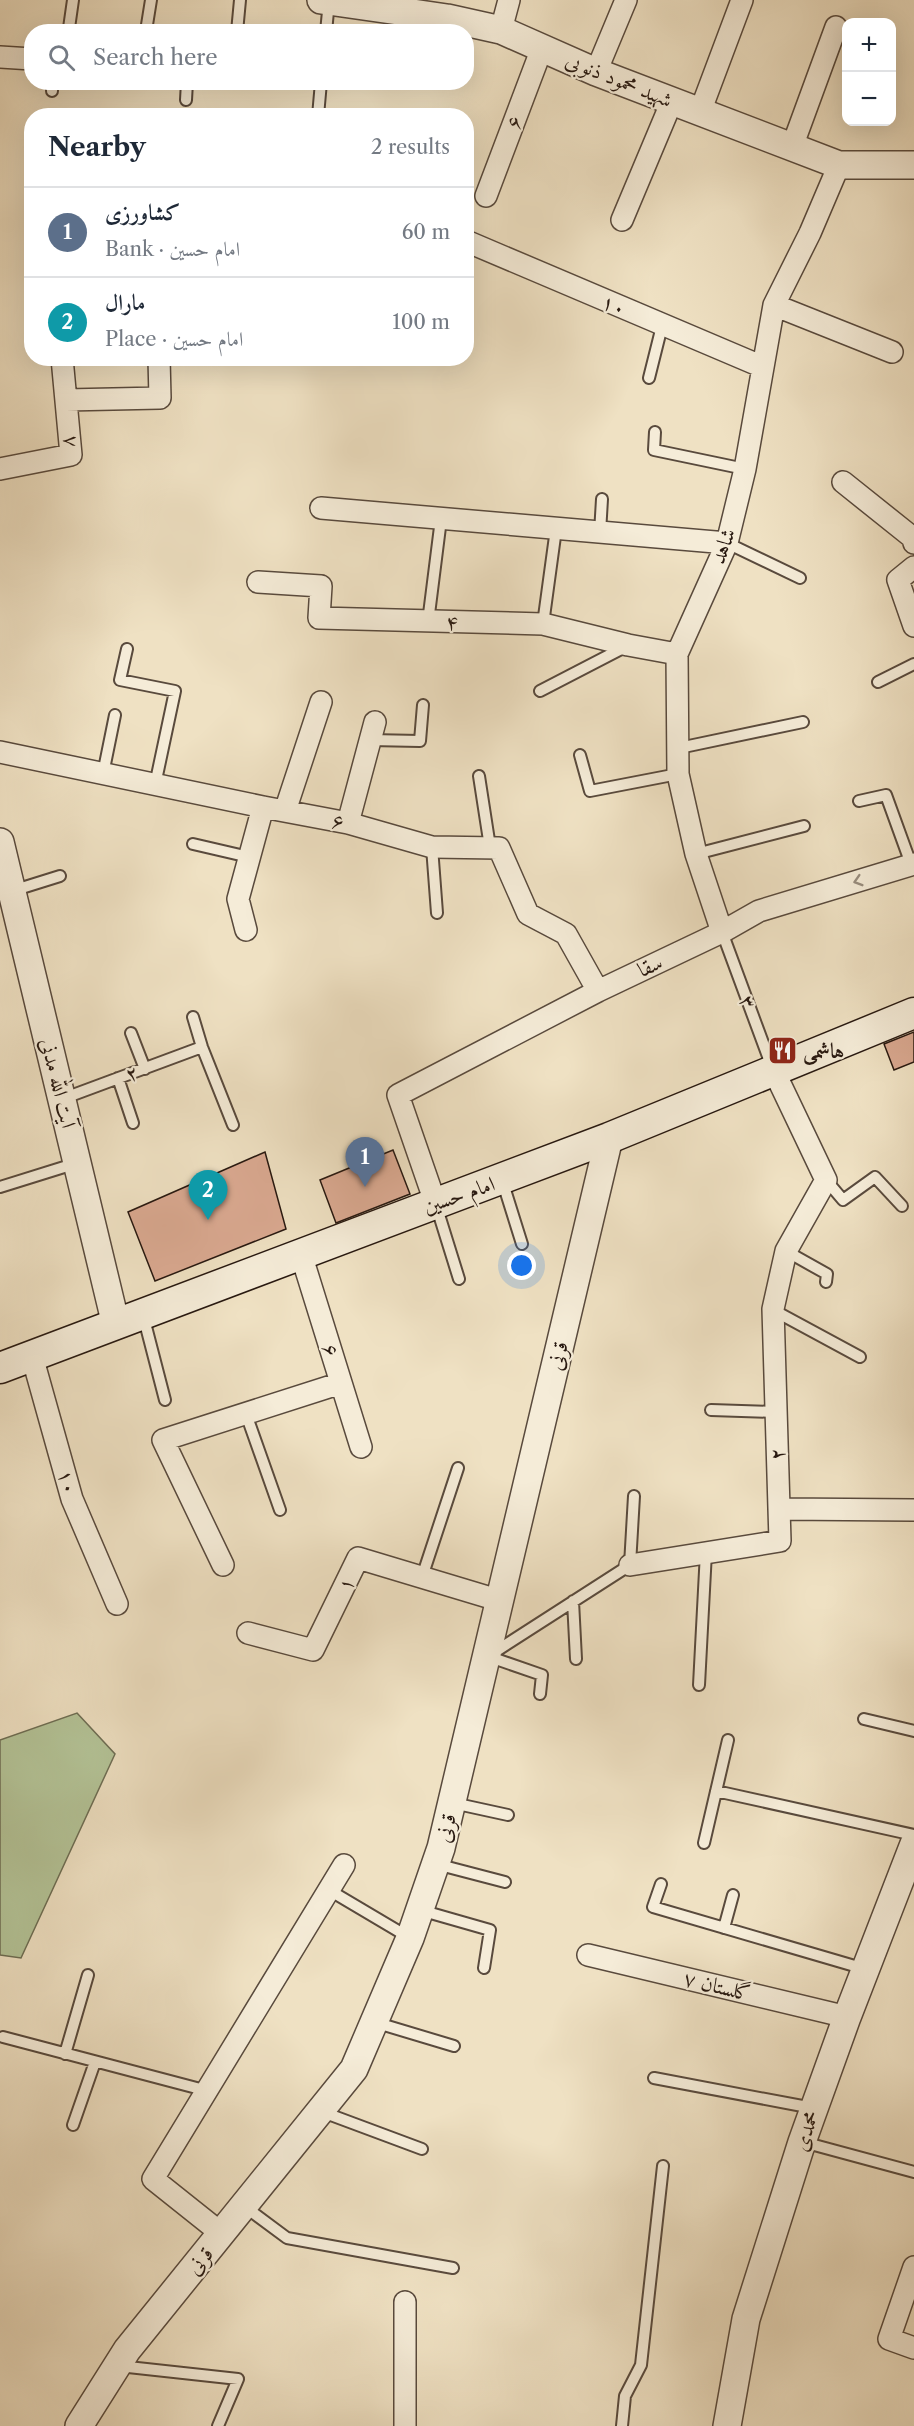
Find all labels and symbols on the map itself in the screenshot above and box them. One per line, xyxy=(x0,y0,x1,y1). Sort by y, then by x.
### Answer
street label: شهید محمود ذنوبی xyxy=(561,47,676,115)
street label: ۶ xyxy=(500,112,527,132)
street label: ۱۰ xyxy=(598,288,630,321)
street label: ۸ xyxy=(54,434,79,448)
street label: شاهد xyxy=(705,525,740,567)
street label: ۴ xyxy=(446,609,458,634)
street label: ۶ xyxy=(330,807,347,834)
one-way arrow xyxy=(853,874,864,886)
street label: سقا xyxy=(633,949,666,982)
street label: ۳ xyxy=(735,992,762,1012)
street label: آیت الله مدنی xyxy=(34,1034,86,1133)
restaurant icon: هاشمی xyxy=(766,1035,798,1067)
place label: هاشمی xyxy=(803,1038,844,1065)
street label: ۲ xyxy=(122,1059,142,1086)
pin: 1 xyxy=(346,1138,385,1187)
pin: 2 xyxy=(188,1170,228,1220)
street label: امام حسین xyxy=(420,1171,500,1224)
your location xyxy=(507,1251,536,1280)
street label: قرنی xyxy=(542,1339,574,1373)
street label: ۶ xyxy=(318,1340,345,1359)
street label: ۲ xyxy=(764,1447,789,1461)
street label: ۱۰ xyxy=(53,1467,84,1497)
street label: ۱ xyxy=(332,1573,359,1595)
street label: قرنی xyxy=(430,1811,462,1845)
street label: گلستان ۷ xyxy=(681,1965,753,2006)
street label: محمدی xyxy=(787,2107,824,2154)
street label: قرنی xyxy=(181,2242,219,2280)

